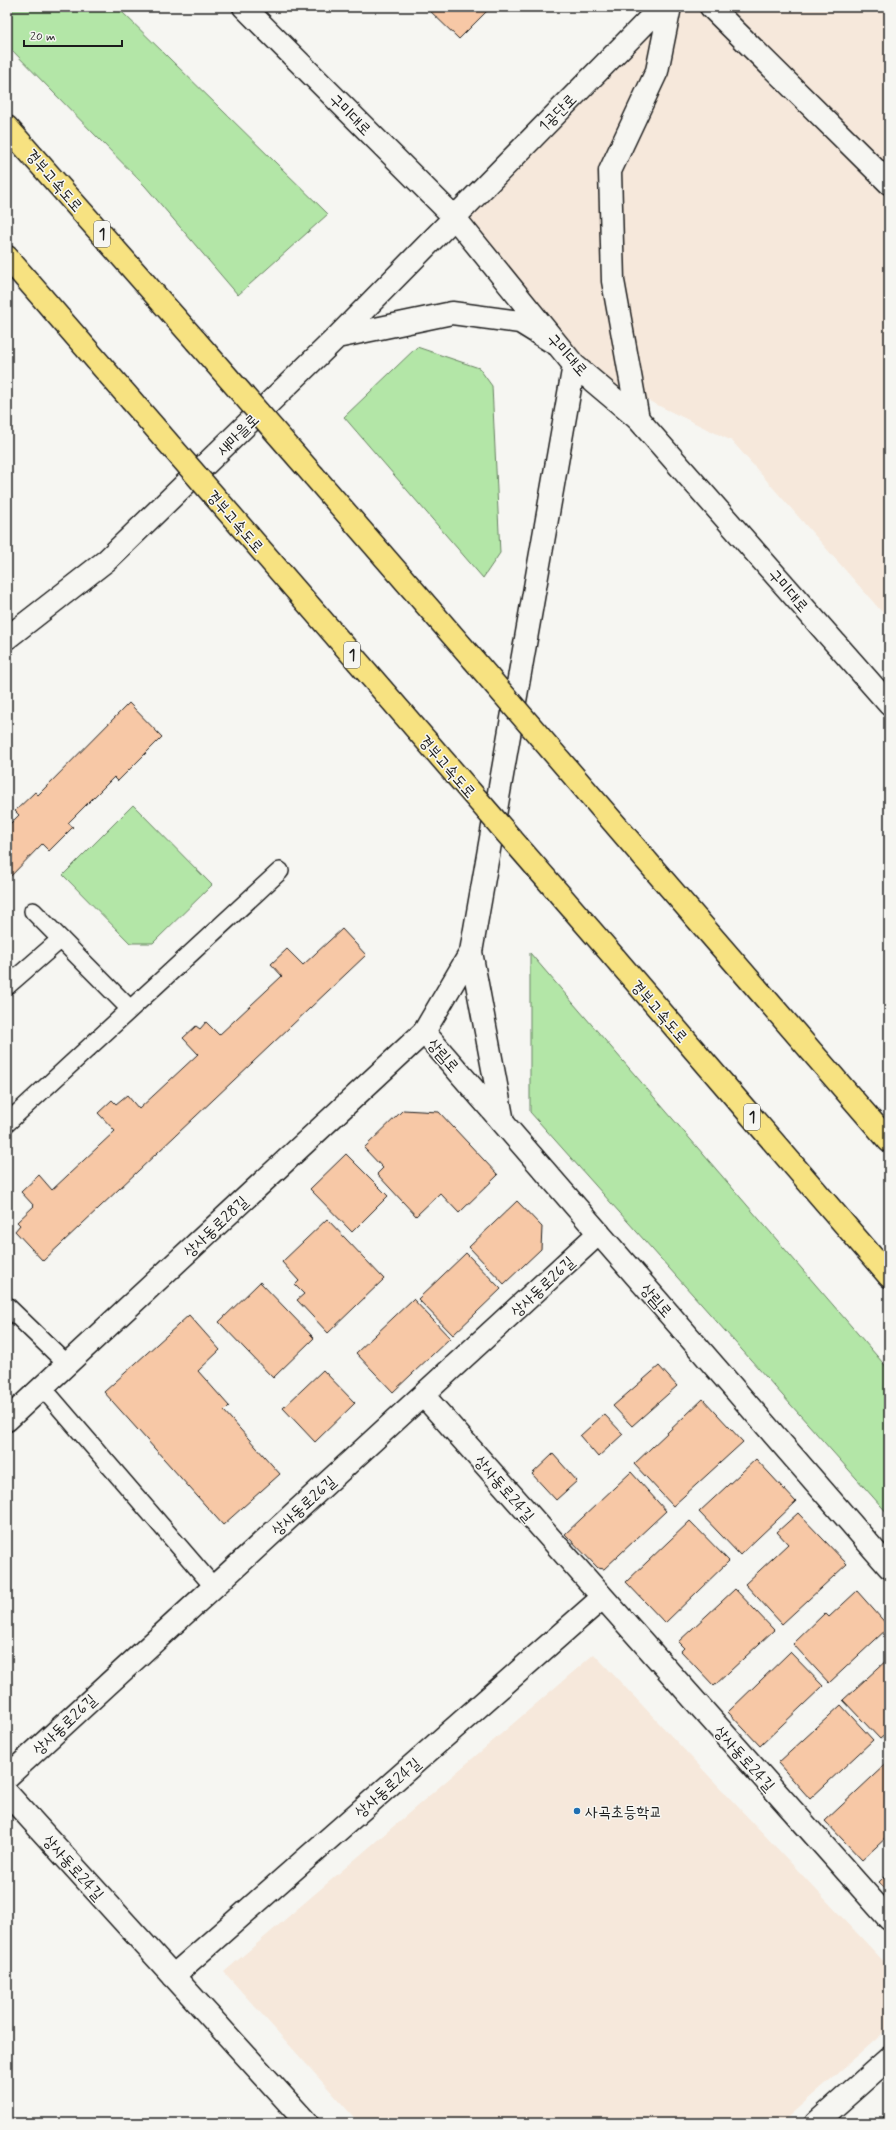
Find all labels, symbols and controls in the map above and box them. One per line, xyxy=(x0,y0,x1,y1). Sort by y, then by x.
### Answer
scale bar xyxy=(24,22,122,48)
text: 20 m xyxy=(30,29,56,45)
street label: 구미대로 xyxy=(324,89,376,141)
street label: 1공단로 xyxy=(534,89,582,137)
street label: 경부고속도로 xyxy=(21,145,87,217)
road number: 1 xyxy=(94,221,110,247)
street label: 구미대로 xyxy=(542,329,592,381)
street label: 새마을로 xyxy=(212,410,264,461)
street label: 경부고속도로 xyxy=(202,486,268,558)
street label: 구미대로 xyxy=(763,565,813,617)
road number: 1 xyxy=(344,642,360,668)
street label: 경부고속도로 xyxy=(414,731,480,803)
street label: 경부고속도로 xyxy=(626,976,692,1048)
street label: 상림로 xyxy=(422,1035,463,1077)
road number: 1 xyxy=(744,1104,760,1130)
street label: 상사동로28길 xyxy=(179,1192,253,1262)
street label: 상사동로26길 xyxy=(506,1252,580,1322)
street label: 상림로 xyxy=(635,1280,676,1322)
street label: 상사동로24길 xyxy=(469,1451,539,1527)
street label: 상사동로26길 xyxy=(267,1471,341,1541)
street label: 상사동로26길 xyxy=(28,1690,102,1760)
street label: 상사동로24길 xyxy=(709,1722,779,1796)
street label: 상사동로24길 xyxy=(350,1753,426,1823)
place label: 사곡초등학교 xyxy=(585,1802,662,1823)
marker: 사곡초등학교 xyxy=(572,1806,582,1816)
street label: 상사동로24길 xyxy=(38,1831,108,1905)

